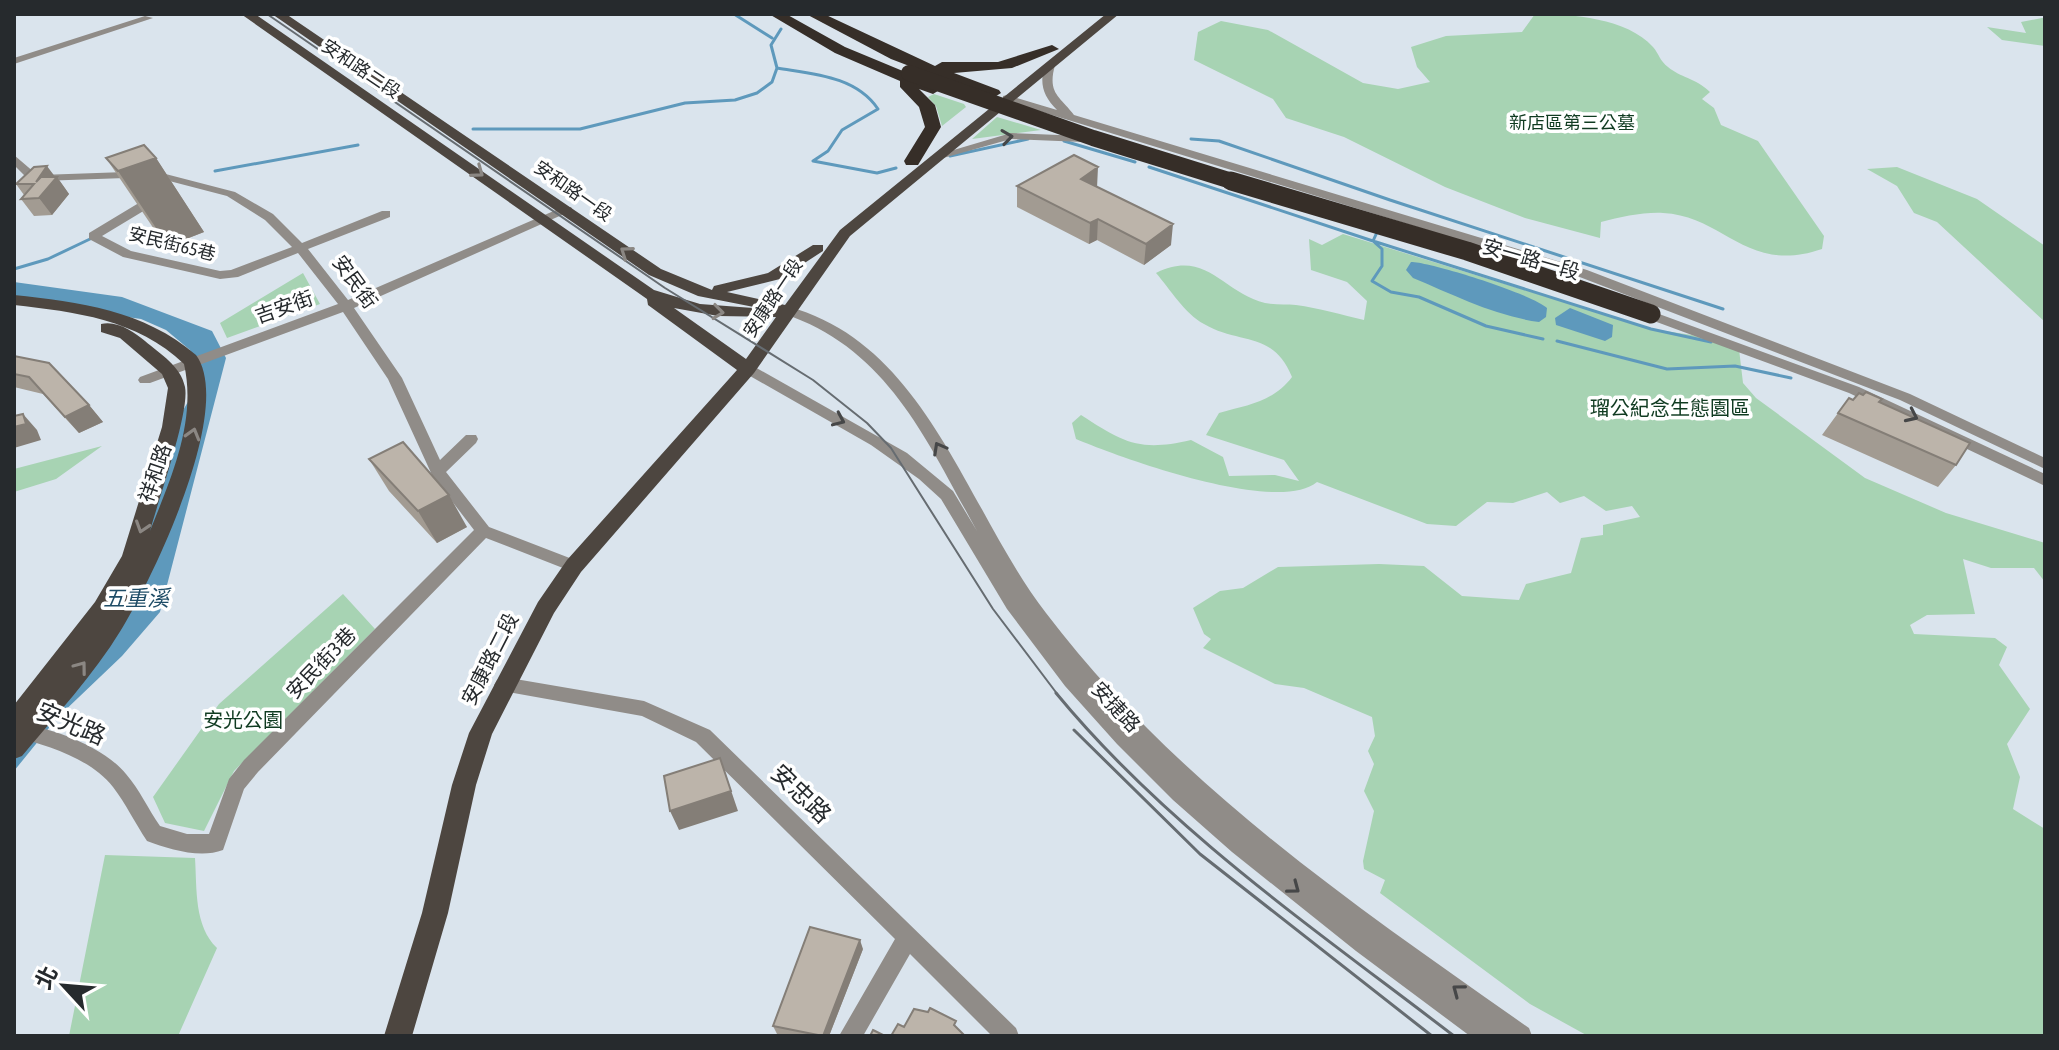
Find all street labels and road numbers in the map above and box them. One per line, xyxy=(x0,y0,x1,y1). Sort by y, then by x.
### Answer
street label: 安和路二段 xyxy=(318,35,404,102)
street label: 安和路一段 xyxy=(530,156,616,225)
street label: 安民街65巷 xyxy=(126,223,218,264)
street label: 安一路一段 xyxy=(1480,234,1582,283)
street label: 安民街 xyxy=(328,251,382,313)
street label: 安康路一段 xyxy=(739,255,806,341)
street label: 吉安街 xyxy=(252,286,316,327)
street label: 祥和路 xyxy=(134,441,175,505)
street label: 安康路二段 xyxy=(457,609,523,709)
street label: 安民街3巷 xyxy=(281,623,360,703)
street label: 安捷路 xyxy=(1087,677,1145,736)
street label: 安光路 xyxy=(33,697,110,750)
street label: 安忠路 xyxy=(766,759,837,828)

